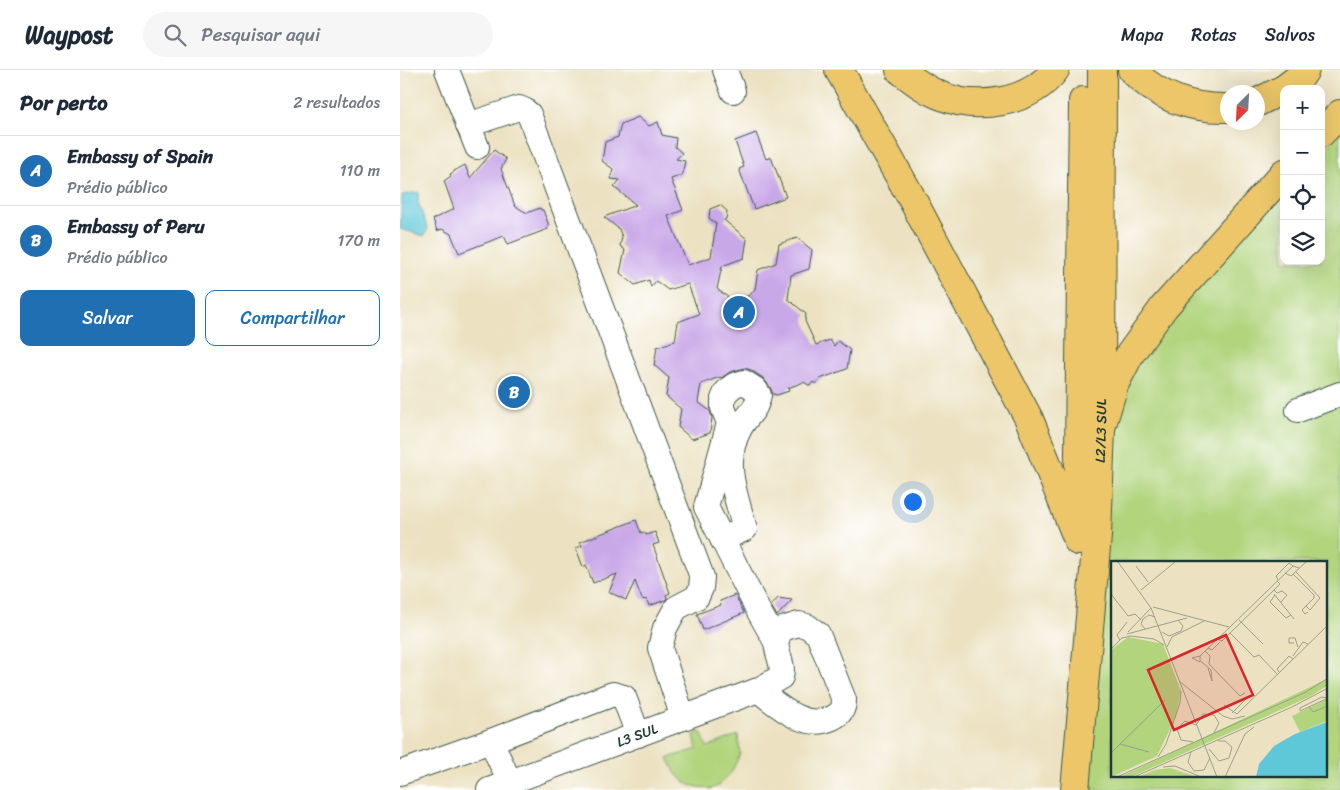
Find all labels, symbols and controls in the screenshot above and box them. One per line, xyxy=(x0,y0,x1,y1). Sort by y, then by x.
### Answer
search box xyxy=(143,12,493,57)
text: Waypost xyxy=(25,14,113,56)
text: Pesquisar aqui xyxy=(201,18,320,51)
text: Mapa xyxy=(1121,19,1163,51)
text: Rotas xyxy=(1191,19,1237,51)
text: Salvos xyxy=(1265,19,1315,51)
icon: search xyxy=(161,21,189,49)
text: Por perto xyxy=(20,84,108,122)
north arrow xyxy=(1220,85,1265,130)
map controls xyxy=(1280,85,1325,265)
button: + xyxy=(1280,85,1325,130)
text: 2 resultados xyxy=(293,88,380,117)
button: − xyxy=(1280,130,1325,175)
text: Embassy of Spain xyxy=(67,140,213,173)
text: A xyxy=(31,156,41,185)
text: 110 m xyxy=(340,156,380,185)
text: Prédio público xyxy=(67,173,168,202)
button: locate xyxy=(1280,175,1325,220)
text: Embassy of Peru xyxy=(67,210,205,243)
button: layers xyxy=(1280,220,1325,265)
text: B xyxy=(31,226,41,255)
text: 170 m xyxy=(337,226,380,255)
text: Prédio público xyxy=(67,243,168,272)
button: Salvar xyxy=(20,290,195,346)
button: Compartilhar xyxy=(205,290,380,346)
pin: A xyxy=(723,293,755,331)
pin: B xyxy=(498,373,530,411)
street label: L2/L3 SUL xyxy=(1088,399,1114,463)
your location xyxy=(900,489,926,515)
inset map xyxy=(1111,561,1328,778)
street label: L3 SUL xyxy=(613,716,662,755)

